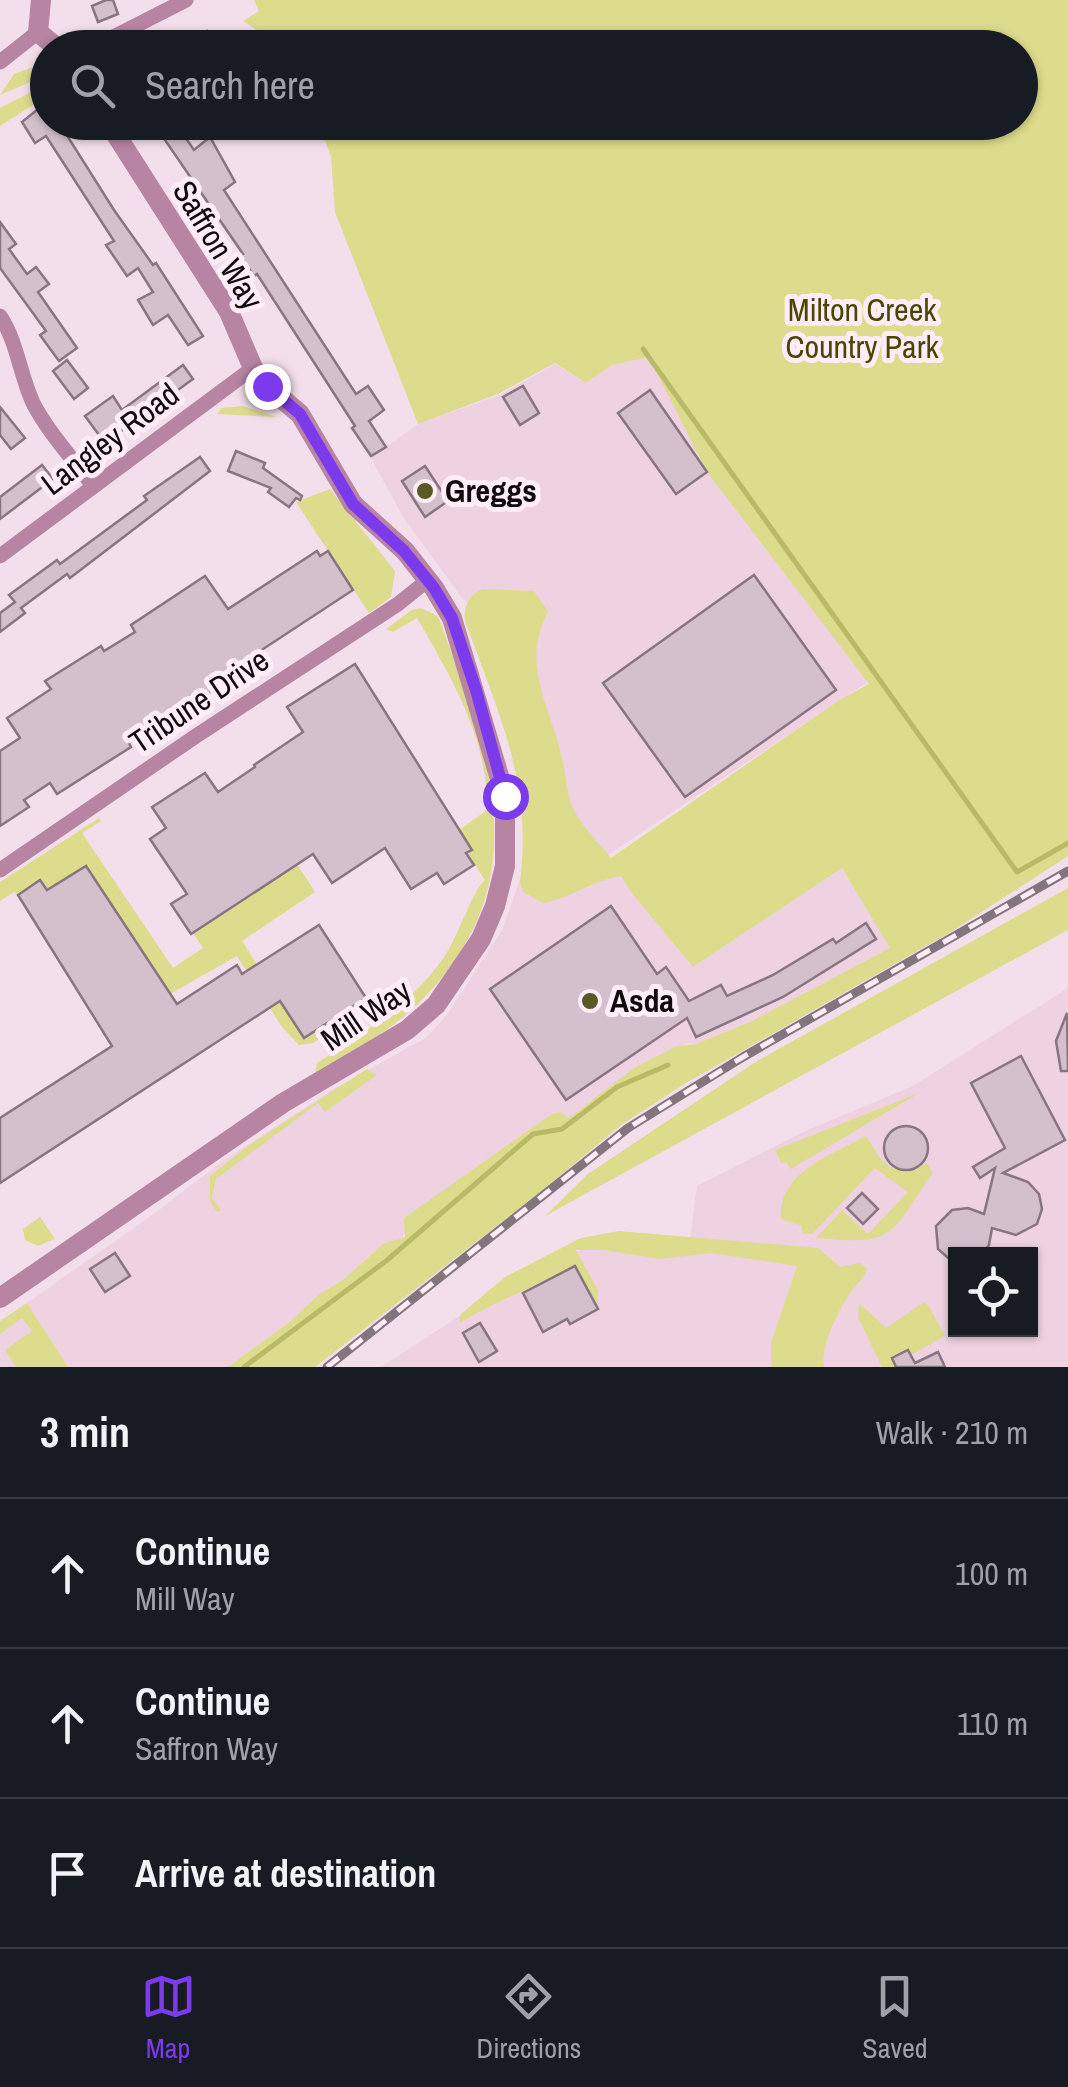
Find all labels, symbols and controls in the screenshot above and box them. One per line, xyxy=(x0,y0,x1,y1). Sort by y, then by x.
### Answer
search box xyxy=(30,30,1038,140)
icon: search xyxy=(65,58,120,113)
text: Search here xyxy=(145,60,315,111)
street label: Saffron Way xyxy=(163,172,274,317)
park label: Milton Creek Country Park xyxy=(785,288,939,368)
route end xyxy=(245,364,291,410)
street label: Langley Road xyxy=(32,373,187,504)
place label: Greggs xyxy=(445,469,537,512)
marker: Greggs xyxy=(414,480,436,502)
street label: Tribune Drive xyxy=(121,638,277,763)
route start xyxy=(483,774,529,820)
street label: Mill Way xyxy=(312,969,419,1060)
place label: Asda xyxy=(610,979,675,1022)
marker: Asda xyxy=(579,990,601,1012)
map controls xyxy=(948,1247,1038,1337)
button: locate xyxy=(948,1247,1038,1337)
text: 3 min xyxy=(40,1404,130,1460)
text: Walk · 210 m xyxy=(876,1411,1028,1454)
text: Continue xyxy=(135,1526,270,1577)
icon: ahead xyxy=(40,1546,95,1601)
text: 100 m xyxy=(955,1552,1028,1595)
text: Mill Way xyxy=(135,1577,235,1620)
text: Continue xyxy=(135,1676,270,1727)
icon: ahead xyxy=(40,1696,95,1751)
text: 110 m xyxy=(957,1702,1028,1745)
text: Saffron Way xyxy=(135,1727,278,1770)
icon: arrive xyxy=(40,1846,95,1901)
text: Arrive at destination xyxy=(135,1848,436,1899)
tab: Map xyxy=(141,1969,196,2067)
tab: Directions xyxy=(477,1969,581,2067)
tab: Saved xyxy=(862,1969,927,2067)

